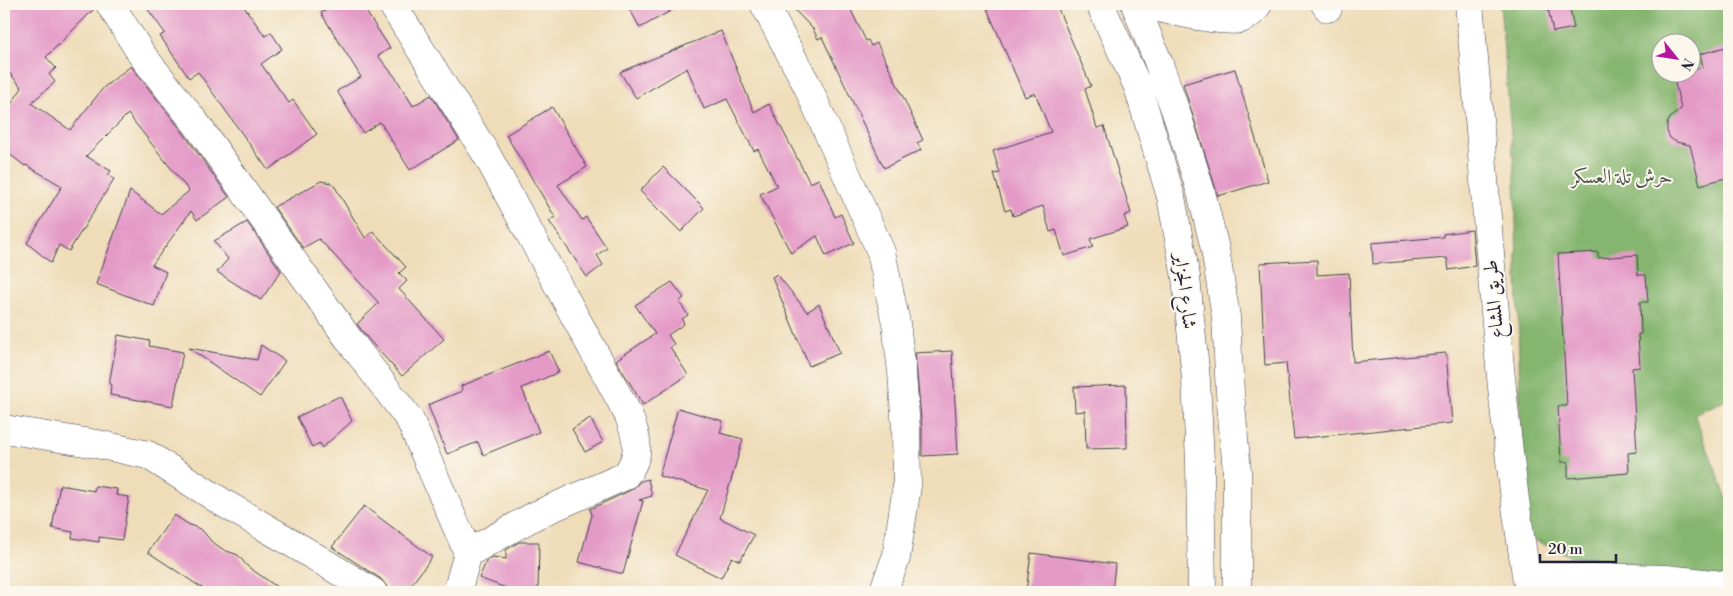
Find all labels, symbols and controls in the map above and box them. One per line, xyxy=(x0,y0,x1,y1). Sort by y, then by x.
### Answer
north arrow xyxy=(1650,32,1700,82)
text: N xyxy=(1676,55,1697,73)
park label: حرش تلة العسكر xyxy=(1570,165,1673,190)
street label: شارع الجزاير xyxy=(1163,250,1202,331)
street label: طريق المشاع xyxy=(1479,258,1514,339)
scale bar xyxy=(1540,531,1617,563)
text: 20 m xyxy=(1548,540,1583,559)

